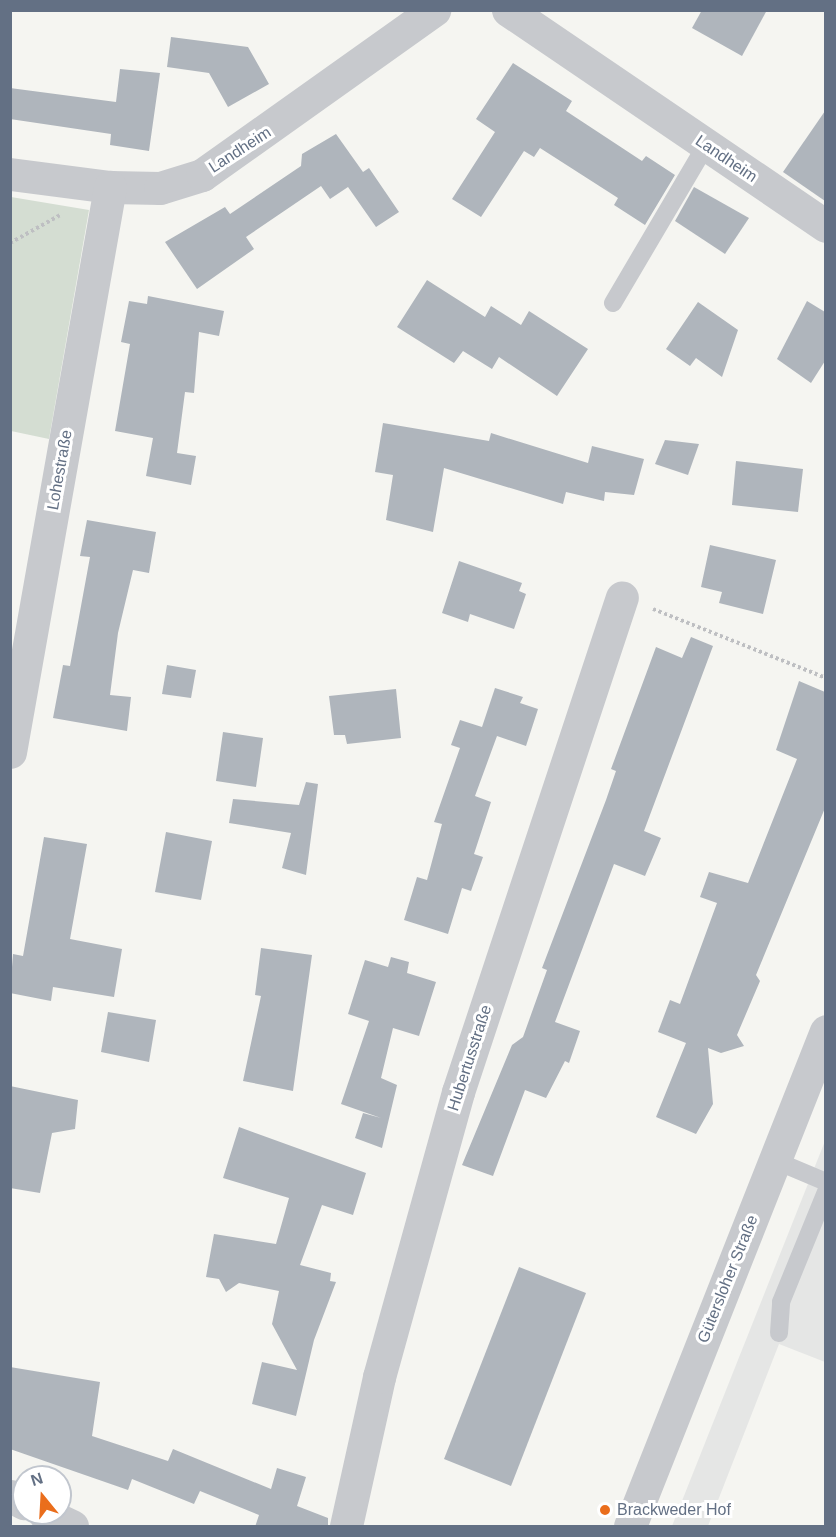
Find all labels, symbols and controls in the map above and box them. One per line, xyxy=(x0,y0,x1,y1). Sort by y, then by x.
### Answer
street label: Landheim xyxy=(205,123,275,177)
street label: Landheim xyxy=(692,131,760,187)
street label: Lohestraße xyxy=(44,428,76,512)
street label: Hubertusstraße xyxy=(444,1003,496,1113)
street label: Gütersloher Straße xyxy=(694,1212,762,1346)
north arrow xyxy=(12,1465,72,1525)
text: N xyxy=(29,1469,45,1489)
place label: Brackweder Hof xyxy=(617,1500,731,1520)
marker: Brackweder Hof xyxy=(598,1503,612,1517)

